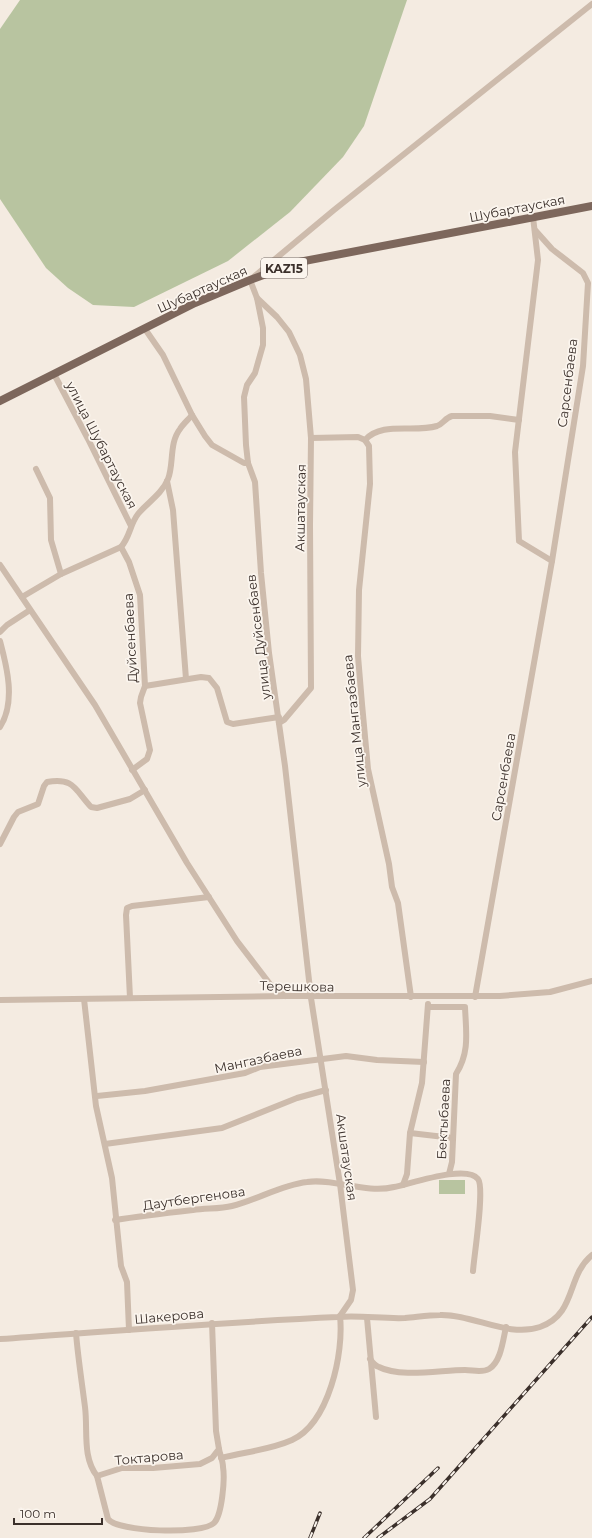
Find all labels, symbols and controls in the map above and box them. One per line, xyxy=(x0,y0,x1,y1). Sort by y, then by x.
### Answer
street label: Шубартауская xyxy=(468,191,566,225)
road number: KAZ15 xyxy=(261,258,307,278)
street label: Шубартауская xyxy=(154,262,250,316)
street label: Сарсенбаева xyxy=(554,338,580,428)
street label: улица Шубартауская xyxy=(62,378,141,512)
street label: Акшатауская xyxy=(291,464,309,552)
street label: улица Дуйсенбаев xyxy=(242,573,274,702)
street label: Дуйсенбаева xyxy=(120,593,140,683)
street label: улица Мангазбаева xyxy=(339,654,369,789)
street label: Сарсенбаева xyxy=(487,732,519,822)
street label: Терешкова xyxy=(259,977,335,995)
street label: Мангазбаева xyxy=(213,1042,303,1076)
street label: Бектыбаева xyxy=(433,1078,453,1160)
street label: Акшатауская xyxy=(333,1112,361,1202)
street label: Даутбергенова xyxy=(142,1183,246,1213)
street label: Шакерова xyxy=(134,1305,204,1327)
street label: Токтарова xyxy=(114,1446,184,1468)
scale bar xyxy=(14,1500,102,1526)
text: 100 m xyxy=(20,1506,56,1521)

